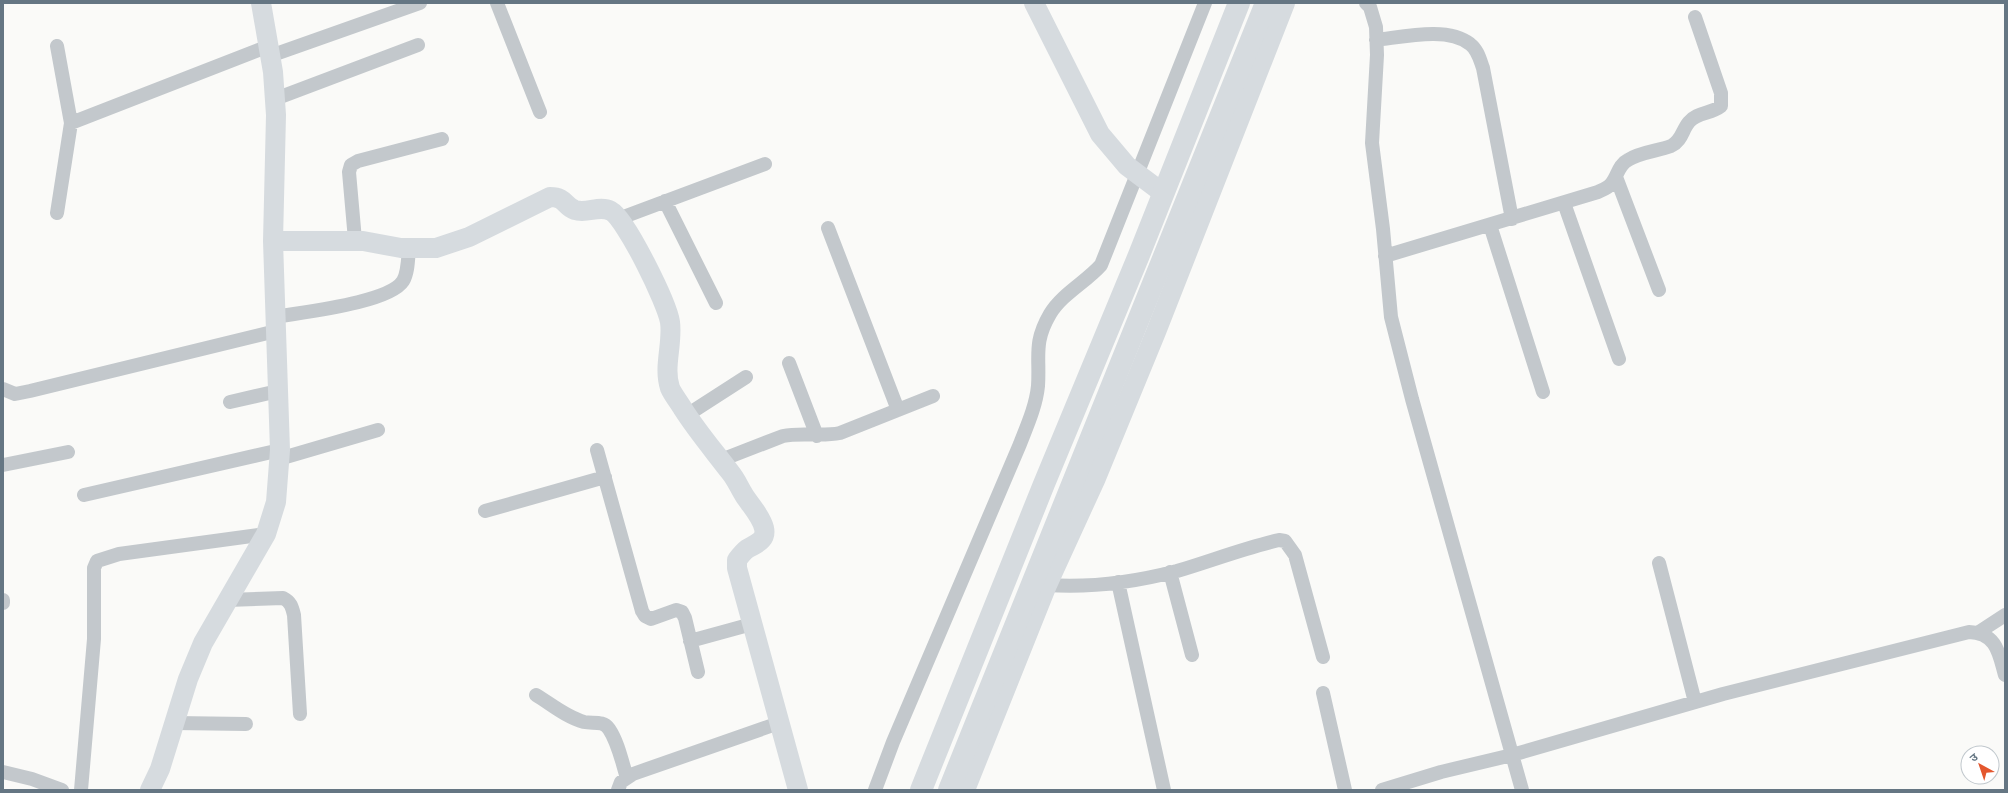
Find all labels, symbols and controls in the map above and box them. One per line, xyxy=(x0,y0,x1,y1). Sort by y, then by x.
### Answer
north arrow xyxy=(1960,745,2000,785)
text: उ xyxy=(1967,750,1981,765)

